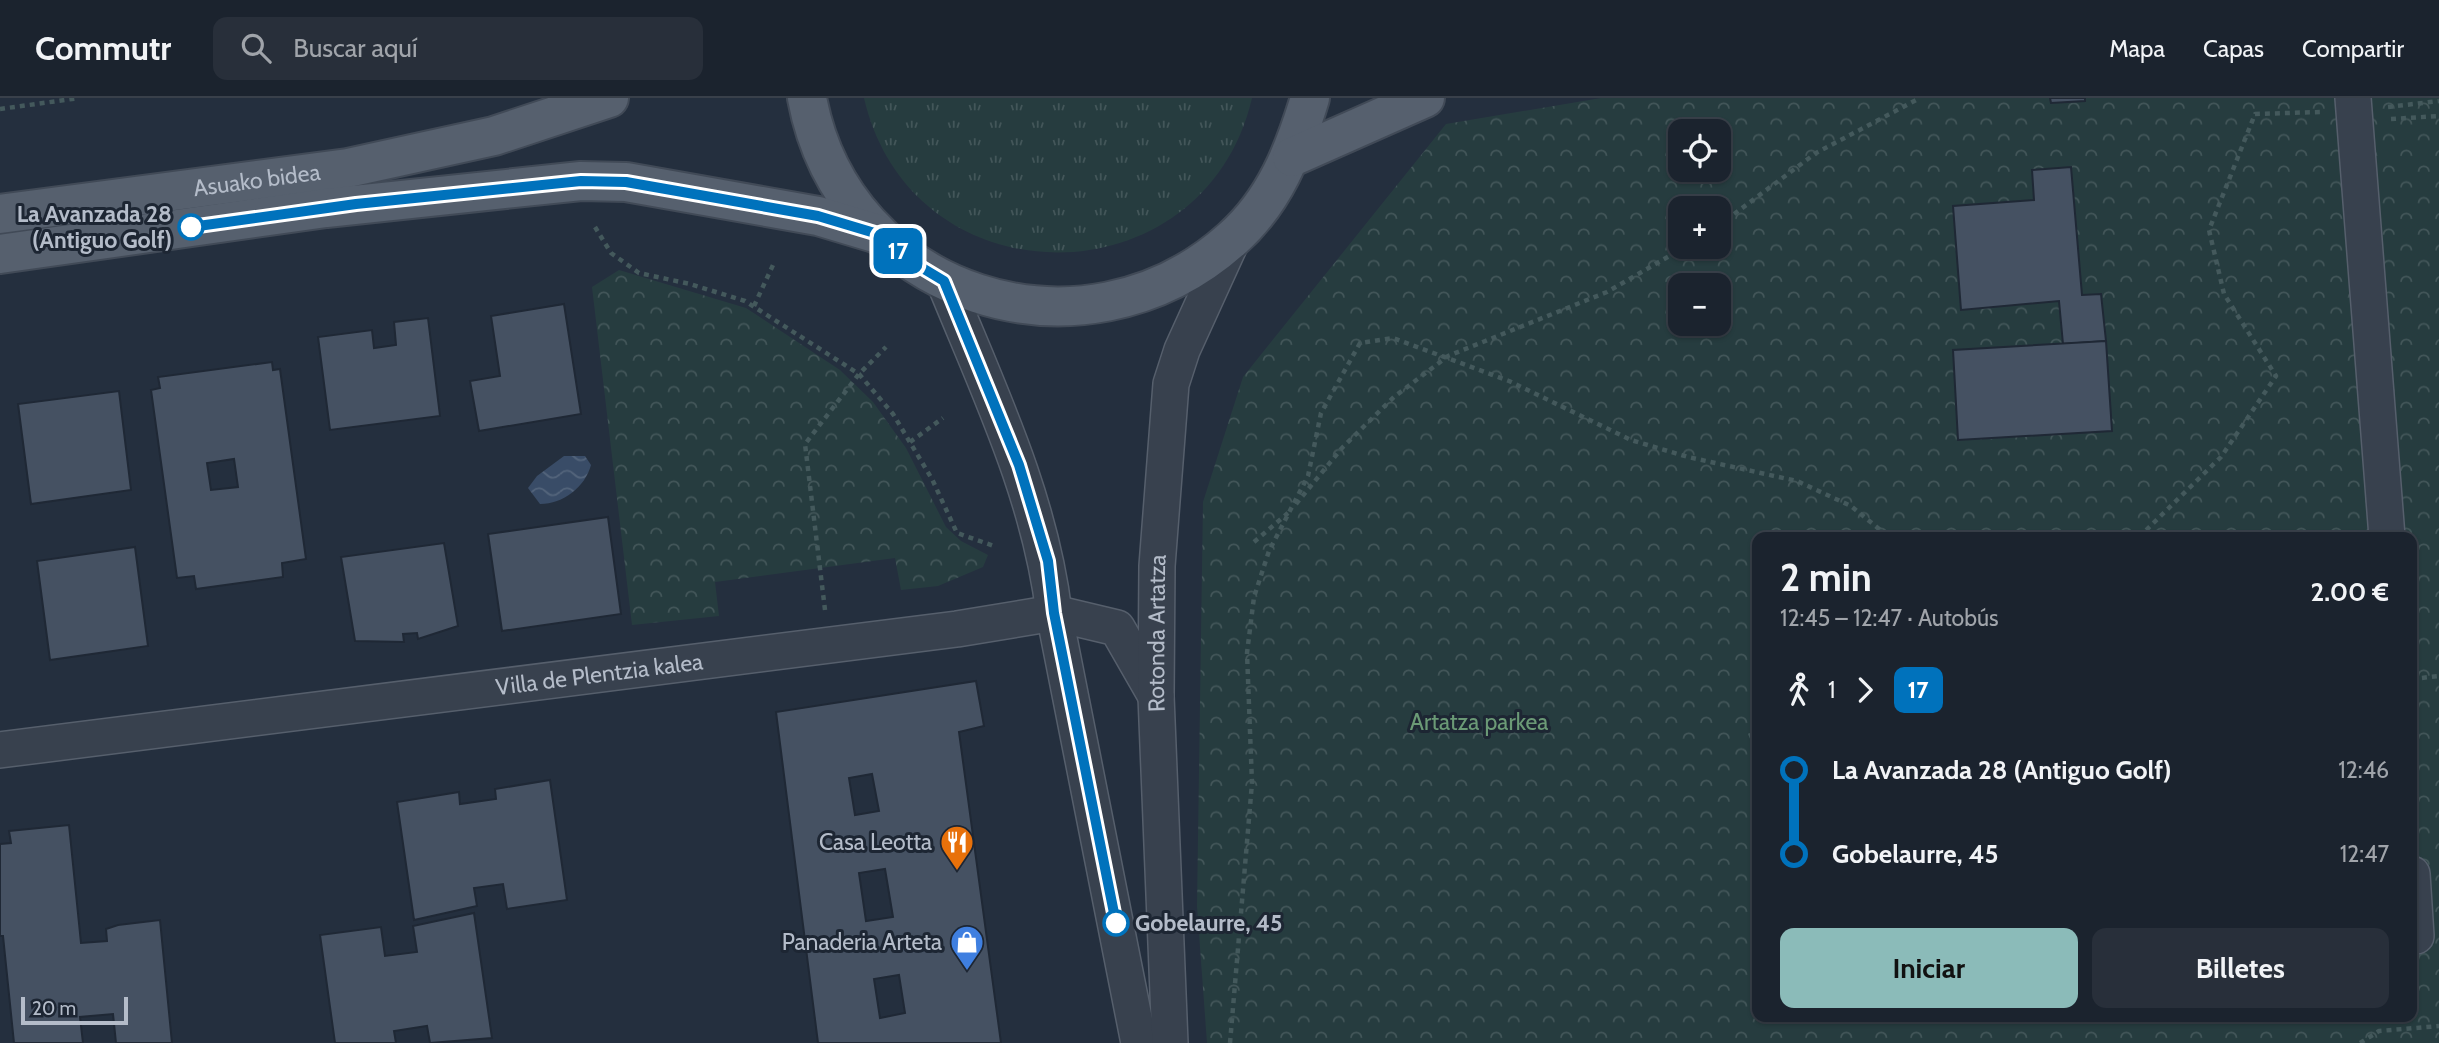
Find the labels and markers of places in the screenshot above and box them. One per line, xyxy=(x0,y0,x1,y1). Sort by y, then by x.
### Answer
place label: La Avanzada 28 (Antiguo Golf) xyxy=(17,200,172,254)
marker: La Avanzada 28 (Antiguo Golf) xyxy=(178,214,204,240)
restaurant icon: Casa Leotta xyxy=(938,823,976,872)
place label: Casa Leotta xyxy=(819,828,932,856)
place label: Gobelaurre, 45 xyxy=(1135,909,1282,937)
marker: Gobelaurre, 45 xyxy=(1103,910,1129,936)
shop icon: Panaderia Arteta xyxy=(948,923,986,972)
place label: Panaderia Arteta xyxy=(782,928,942,956)

